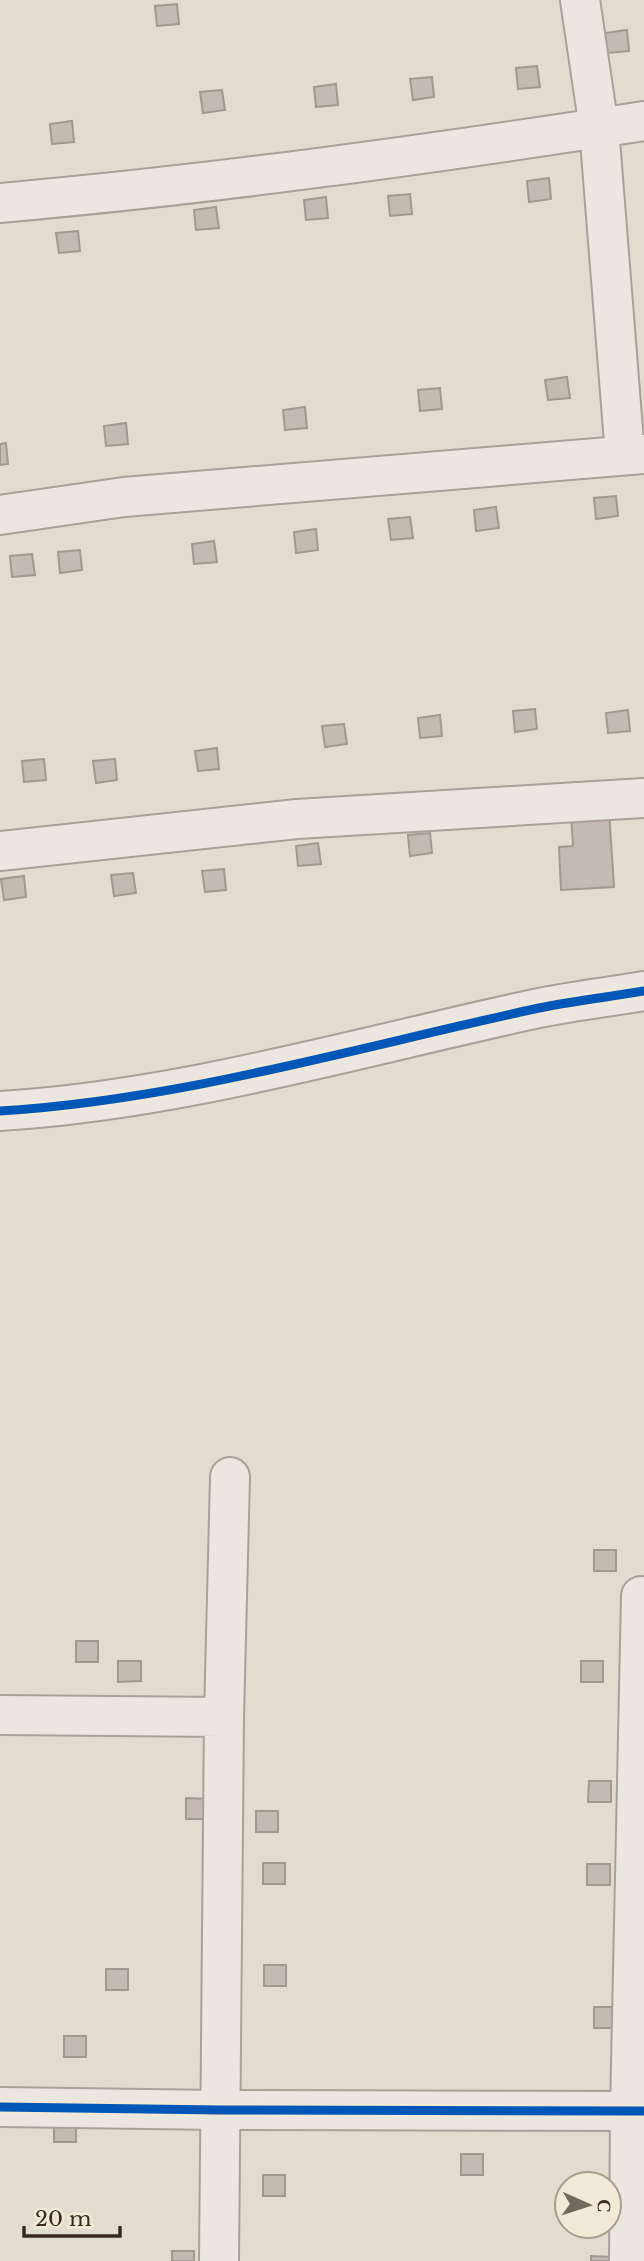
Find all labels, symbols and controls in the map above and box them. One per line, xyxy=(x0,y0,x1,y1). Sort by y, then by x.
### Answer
north arrow xyxy=(553,2170,623,2240)
scale bar xyxy=(24,2194,121,2238)
text: С xyxy=(593,2198,616,2213)
text: 20 m xyxy=(35,2206,92,2232)

